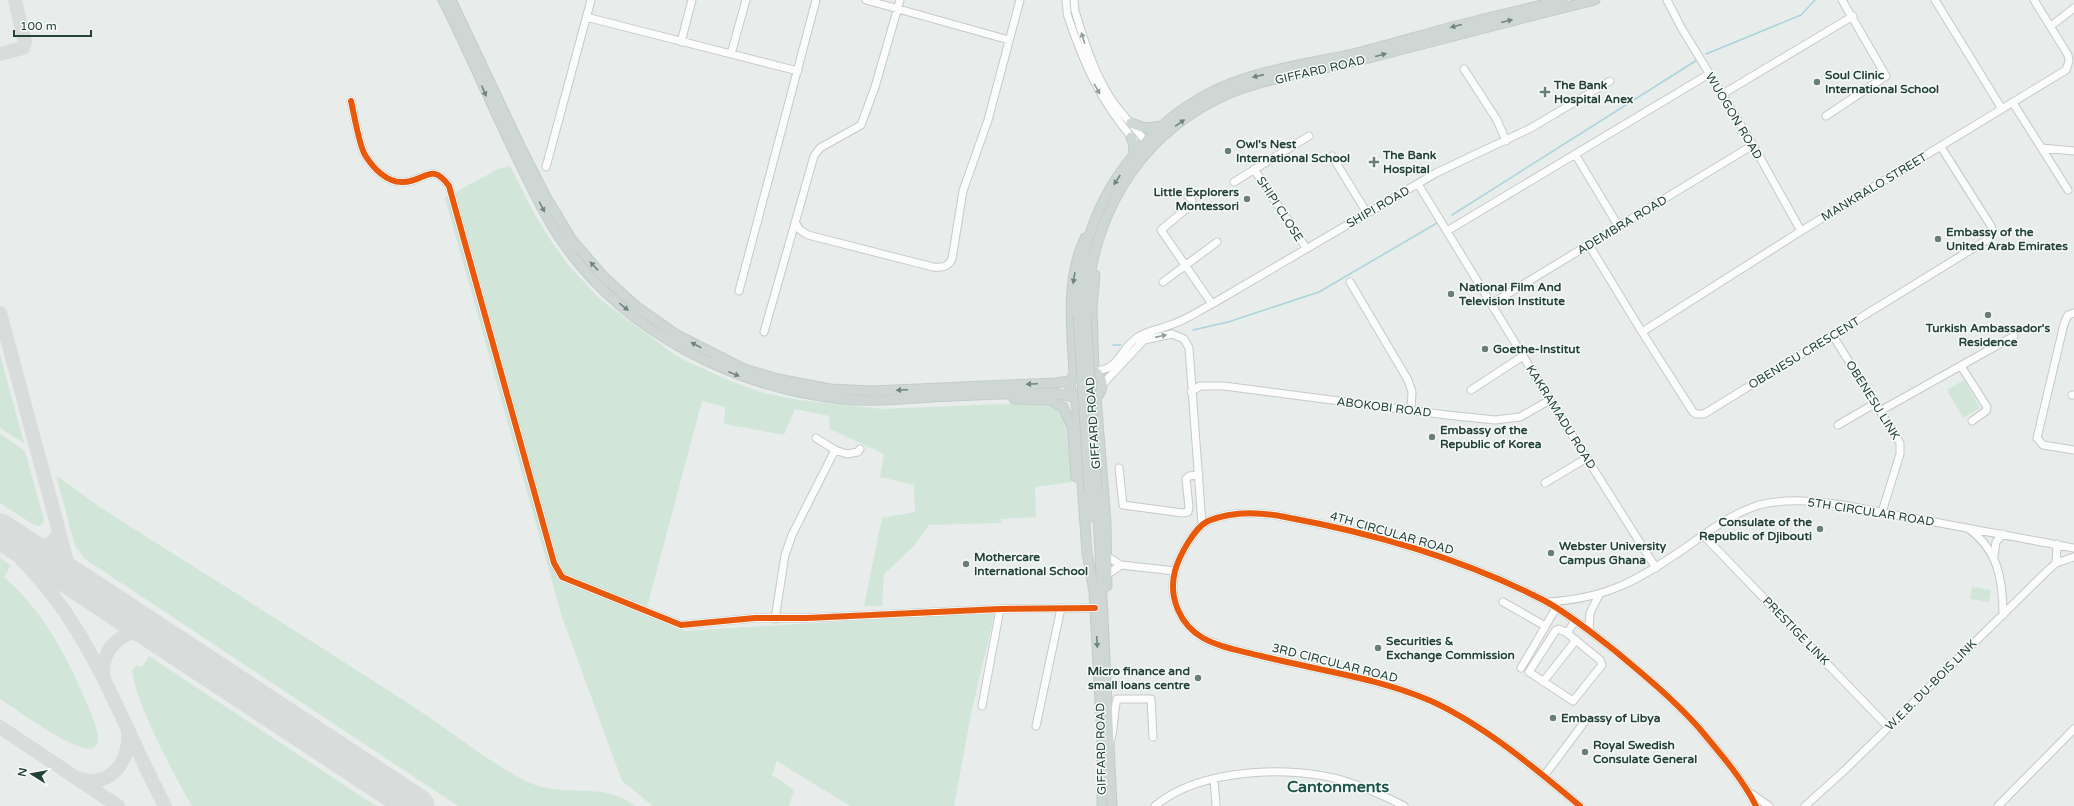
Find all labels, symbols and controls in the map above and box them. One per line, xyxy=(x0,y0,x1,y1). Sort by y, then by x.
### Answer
scale bar xyxy=(14,12,91,38)
one-way arrow xyxy=(1500,18,1513,24)
text: 100 m xyxy=(20,19,57,33)
one-way arrow xyxy=(1450,23,1462,29)
one-way arrow xyxy=(1080,32,1086,44)
one-way arrow xyxy=(1375,51,1387,57)
street label: GIFFARD ROAD xyxy=(1274,53,1366,87)
place label: Soul Clinic International School xyxy=(1825,68,1939,96)
street label: WUOGON ROAD xyxy=(1703,70,1765,162)
one-way arrow xyxy=(1252,73,1264,79)
marker: Soul Clinic International School xyxy=(1812,77,1822,87)
place label: The Bank Hospital Anex xyxy=(1553,78,1634,107)
one-way arrow xyxy=(1094,83,1101,95)
one-way arrow xyxy=(482,85,488,97)
marker: The Bank Hospital Anex xyxy=(1539,86,1551,98)
one-way arrow xyxy=(1175,119,1185,127)
place label: Owl's Nest International School xyxy=(1236,137,1350,165)
marker: Owl's Nest International School xyxy=(1223,146,1233,156)
place label: The Bank Hospital xyxy=(1382,148,1437,177)
street label: MANKRALO STREET xyxy=(1819,150,1930,224)
marker: The Bank Hospital xyxy=(1368,156,1380,168)
street label: SHIPI CLOSE xyxy=(1254,174,1306,244)
one-way arrow xyxy=(1113,175,1121,185)
street label: SHIPI ROAD xyxy=(1344,183,1412,231)
place label: Little Explorers Montessori xyxy=(1153,185,1239,213)
street label: ADEMBRA ROAD xyxy=(1575,193,1669,257)
marker: Little Explorers Montessori xyxy=(1242,194,1252,204)
one-way arrow xyxy=(538,201,545,213)
place label: Embassy of the United Arab Emirates xyxy=(1946,225,2068,253)
marker: Embassy of the United Arab Emirates xyxy=(1933,234,1943,244)
one-way arrow xyxy=(589,261,599,271)
one-way arrow xyxy=(1071,272,1077,284)
place label: National Film And Television Institute xyxy=(1458,280,1565,308)
marker: National Film And Television Institute xyxy=(1446,289,1456,299)
one-way arrow xyxy=(618,302,629,311)
marker: Turkish Ambassador's Residence xyxy=(1983,310,1993,320)
street label: OBENESU CRESCENT xyxy=(1746,314,1863,392)
place label: Turkish Ambassador's Residence xyxy=(1925,321,2051,349)
one-way arrow xyxy=(1155,332,1168,338)
one-way arrow xyxy=(690,342,702,349)
place label: Goethe-Institut xyxy=(1493,342,1581,356)
marker: Goethe-Institut xyxy=(1480,344,1490,354)
street label: OBENESU LINK xyxy=(1843,358,1903,442)
street label: KAKRAMADU ROAD xyxy=(1523,362,1599,472)
one-way arrow xyxy=(729,371,741,377)
street label: GIFFARD ROAD xyxy=(1083,377,1103,469)
one-way arrow xyxy=(1025,381,1038,387)
one-way arrow xyxy=(896,387,908,394)
street label: ABOKOBI ROAD xyxy=(1336,394,1432,420)
place label: Embassy of the Republic of Korea xyxy=(1440,423,1542,452)
marker: Embassy of the Republic of Korea xyxy=(1427,432,1437,442)
street label: 5TH CIRCULAR ROAD xyxy=(1807,495,1935,529)
street label: 4TH CIRCULAR ROAD xyxy=(1328,509,1456,557)
place label: Consulate of the Republic of Djibouti xyxy=(1699,515,1812,544)
marker: Consulate of the Republic of Djibouti xyxy=(1815,524,1825,534)
place label: Webster University Campus Ghana xyxy=(1559,539,1667,568)
marker: Webster University Campus Ghana xyxy=(1546,548,1556,558)
place label: Mothercare International School xyxy=(974,550,1088,578)
marker: Mothercare International School xyxy=(961,559,971,569)
street label: PRESTIGE LINK xyxy=(1760,594,1832,668)
place label: Securities & Exchange Commission xyxy=(1386,634,1515,663)
one-way arrow xyxy=(1094,636,1100,649)
street label: W.E.B. DU-BOIS LINK xyxy=(1883,637,1979,733)
street label: 3RD CIRCULAR ROAD xyxy=(1271,641,1399,685)
marker: Securities & Exchange Commission xyxy=(1373,643,1383,653)
place label: Micro finance and small loans centre xyxy=(1087,664,1190,692)
marker: Micro finance and small loans centre xyxy=(1193,673,1203,683)
street label: GIFFARD ROAD xyxy=(1093,703,1109,795)
place label: Embassy of Libya xyxy=(1561,711,1661,726)
marker: Embassy of Libya xyxy=(1548,713,1558,723)
place label: Royal Swedish Consulate General xyxy=(1593,738,1697,766)
marker: Royal Swedish Consulate General xyxy=(1580,747,1590,757)
north arrow xyxy=(12,754,52,794)
text: N xyxy=(15,767,30,778)
district label: Cantonments xyxy=(1287,777,1389,797)

